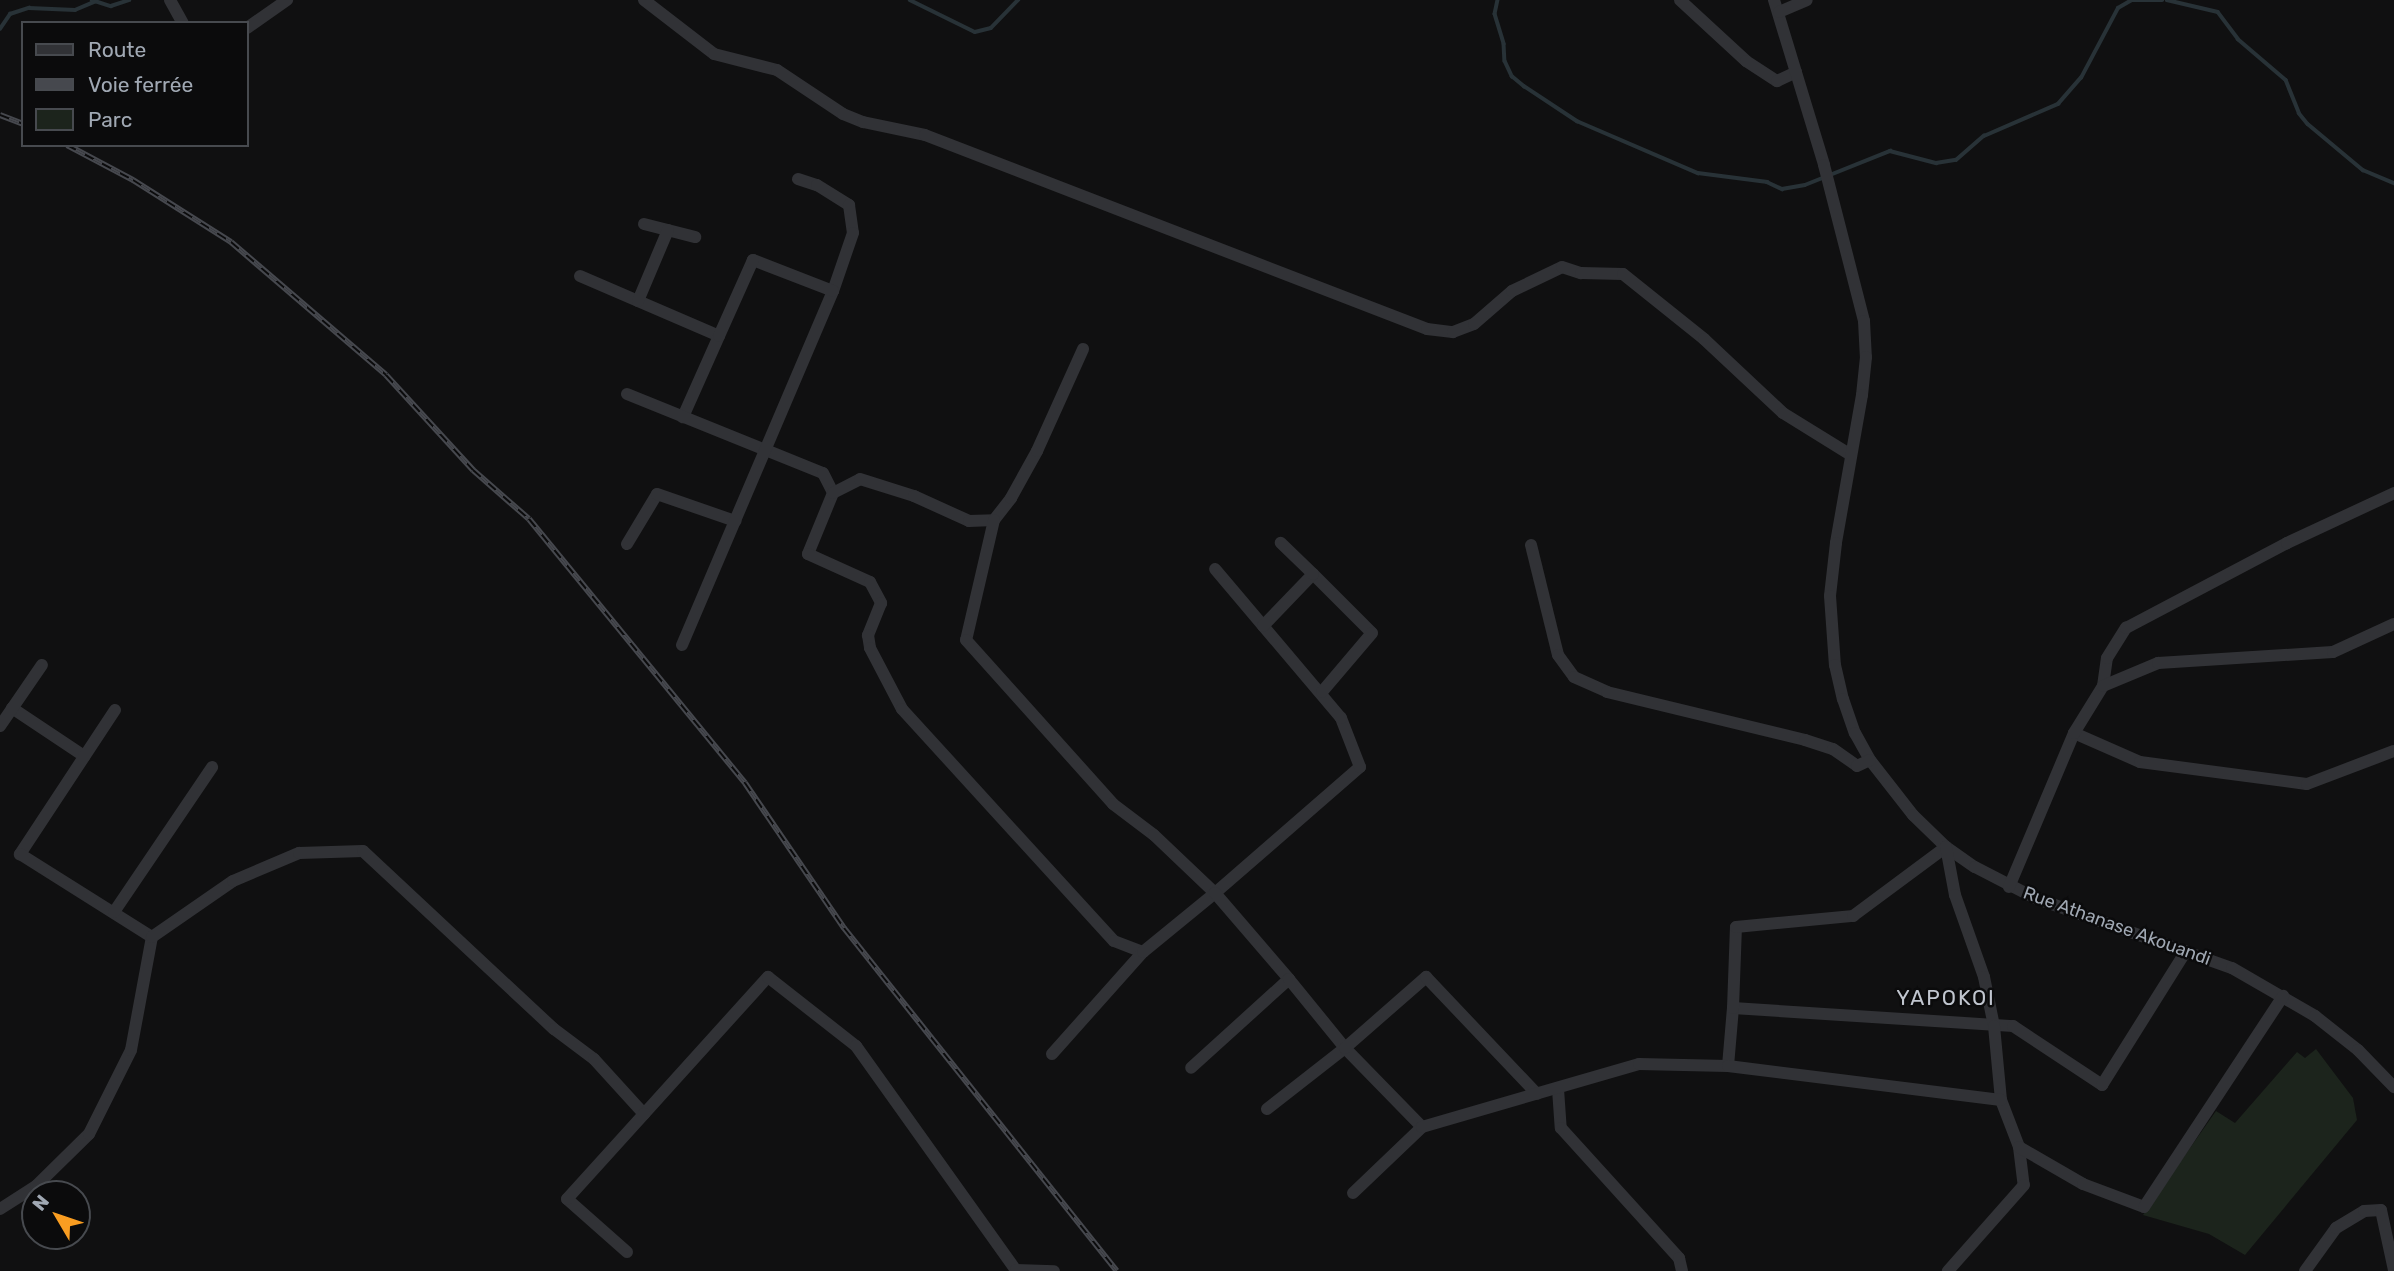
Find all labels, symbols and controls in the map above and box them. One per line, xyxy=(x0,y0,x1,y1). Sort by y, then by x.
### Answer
legend xyxy=(21,21,248,147)
text: Route xyxy=(88,37,146,62)
text: Voie ferrée xyxy=(88,72,193,97)
text: Parc xyxy=(88,107,132,132)
street label: Rue Athanase Akouandi xyxy=(2020,882,2214,970)
district label: YAPOKOI xyxy=(1897,985,1995,1011)
north arrow xyxy=(21,1180,91,1250)
text: N xyxy=(28,1190,54,1215)

